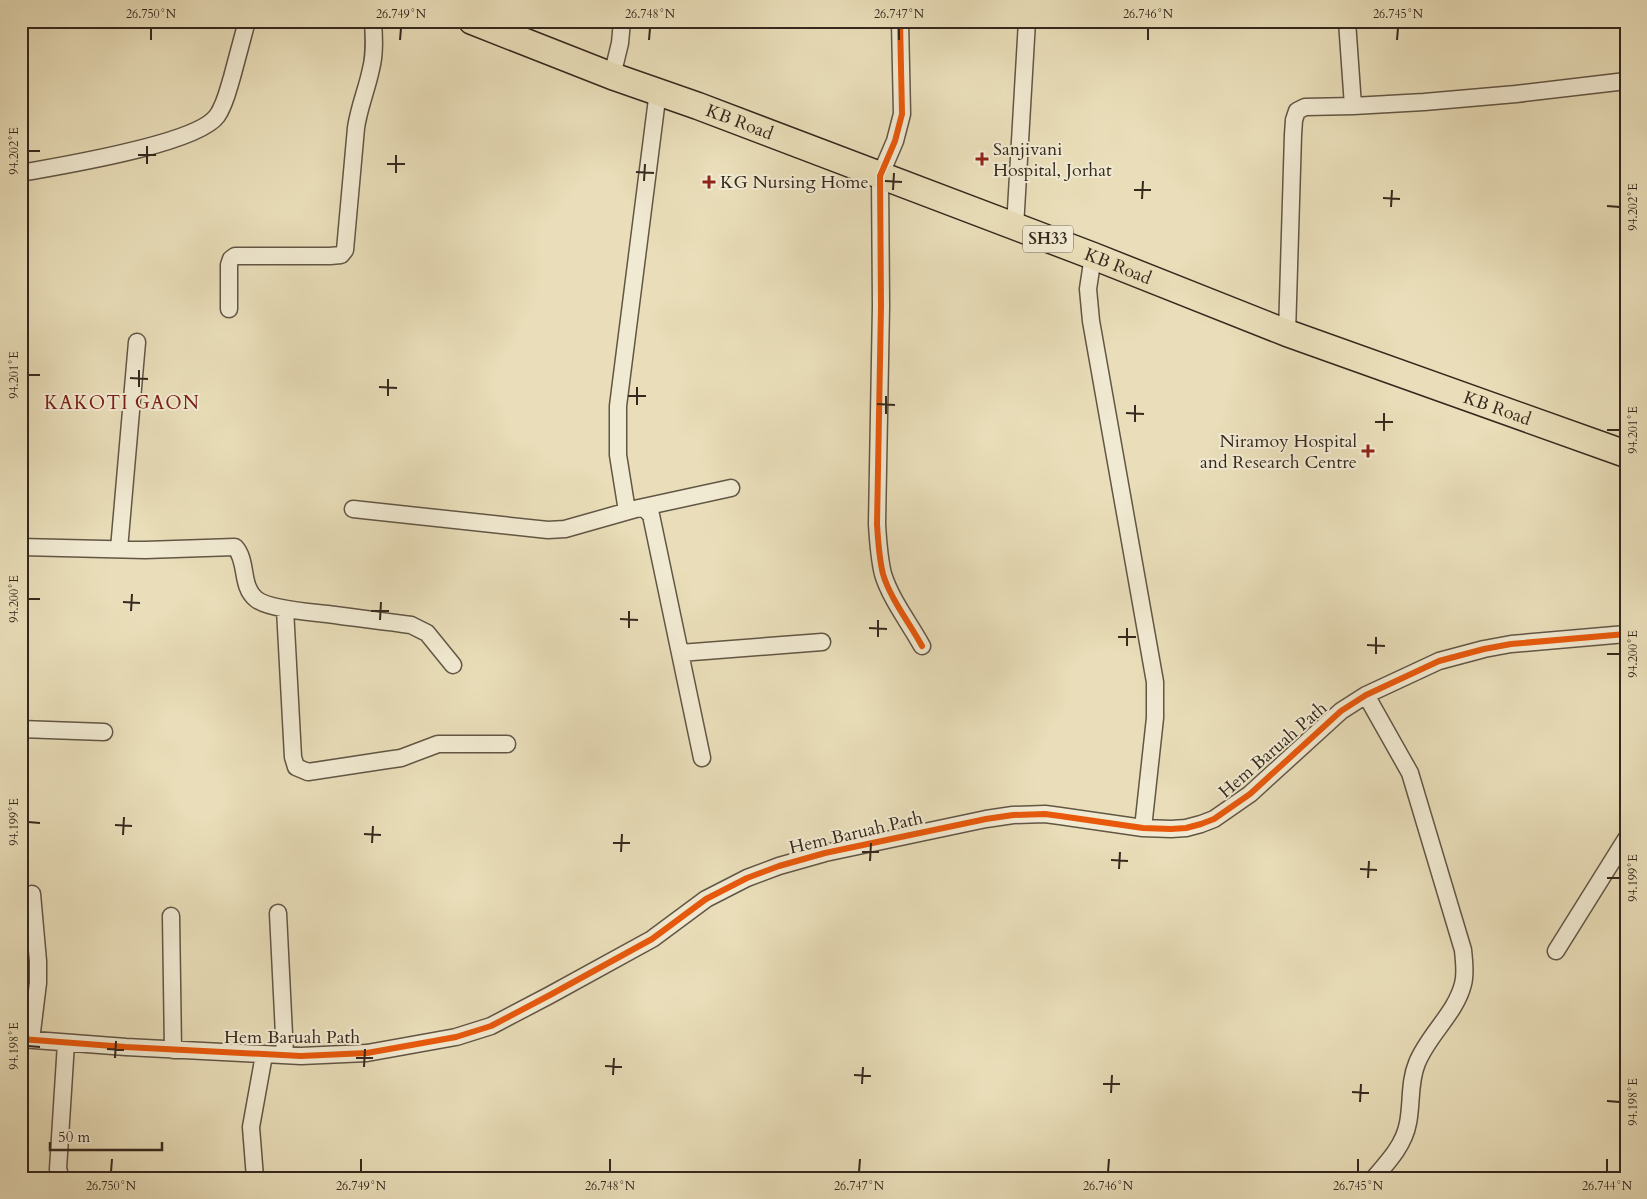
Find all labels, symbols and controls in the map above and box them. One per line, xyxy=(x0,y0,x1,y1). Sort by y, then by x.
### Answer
text: 26.750°N xyxy=(126,6,177,22)
text: 26.749°N xyxy=(376,6,427,22)
text: 26.748°N xyxy=(625,6,676,22)
text: 26.747°N xyxy=(874,6,925,22)
text: 26.746°N xyxy=(1123,6,1174,22)
text: 26.745°N xyxy=(1373,6,1424,22)
street label: KB Road xyxy=(702,98,777,146)
text: 94.202°E xyxy=(6,127,22,175)
place label: Sanjivani Hospital, Jorhat xyxy=(993,137,1112,183)
marker: Sanjivani Hospital, Jorhat xyxy=(975,152,989,166)
place label: KG Nursing Home xyxy=(720,170,869,195)
marker: KG Nursing Home xyxy=(702,175,716,189)
text: 94.202°E xyxy=(1625,183,1641,231)
road number: SH33 xyxy=(1023,225,1073,252)
street label: KB Road xyxy=(1081,241,1156,291)
text: 94.201°E xyxy=(6,351,22,399)
street label: KB Road xyxy=(1460,384,1535,432)
district label: KAKOTI GAON xyxy=(44,390,200,416)
text: 94.201°E xyxy=(1625,406,1641,454)
place label: Niramoy Hospital and Research Centre xyxy=(1200,429,1357,475)
marker: Niramoy Hospital and Research Centre xyxy=(1361,444,1375,458)
text: 94.200°E xyxy=(6,575,22,623)
text: 94.200°E xyxy=(1625,630,1641,678)
street label: Hem Baruah Path xyxy=(1213,696,1333,804)
text: 94.199°E xyxy=(6,798,22,846)
street label: Hem Baruah Path xyxy=(787,805,925,861)
text: 94.199°E xyxy=(1625,854,1641,902)
text: 94.198°E xyxy=(6,1022,22,1070)
street label: Hem Baruah Path xyxy=(224,1025,360,1050)
text: 94.198°E xyxy=(1625,1078,1641,1126)
scale bar xyxy=(50,1119,162,1151)
text: 50 m xyxy=(58,1127,90,1147)
text: 26.750°N xyxy=(86,1178,137,1194)
text: 26.749°N xyxy=(336,1178,387,1194)
text: 26.748°N xyxy=(585,1178,636,1194)
text: 26.747°N xyxy=(834,1178,885,1194)
text: 26.746°N xyxy=(1083,1178,1134,1194)
text: 26.745°N xyxy=(1333,1178,1384,1194)
text: 26.744°N xyxy=(1582,1178,1633,1194)

